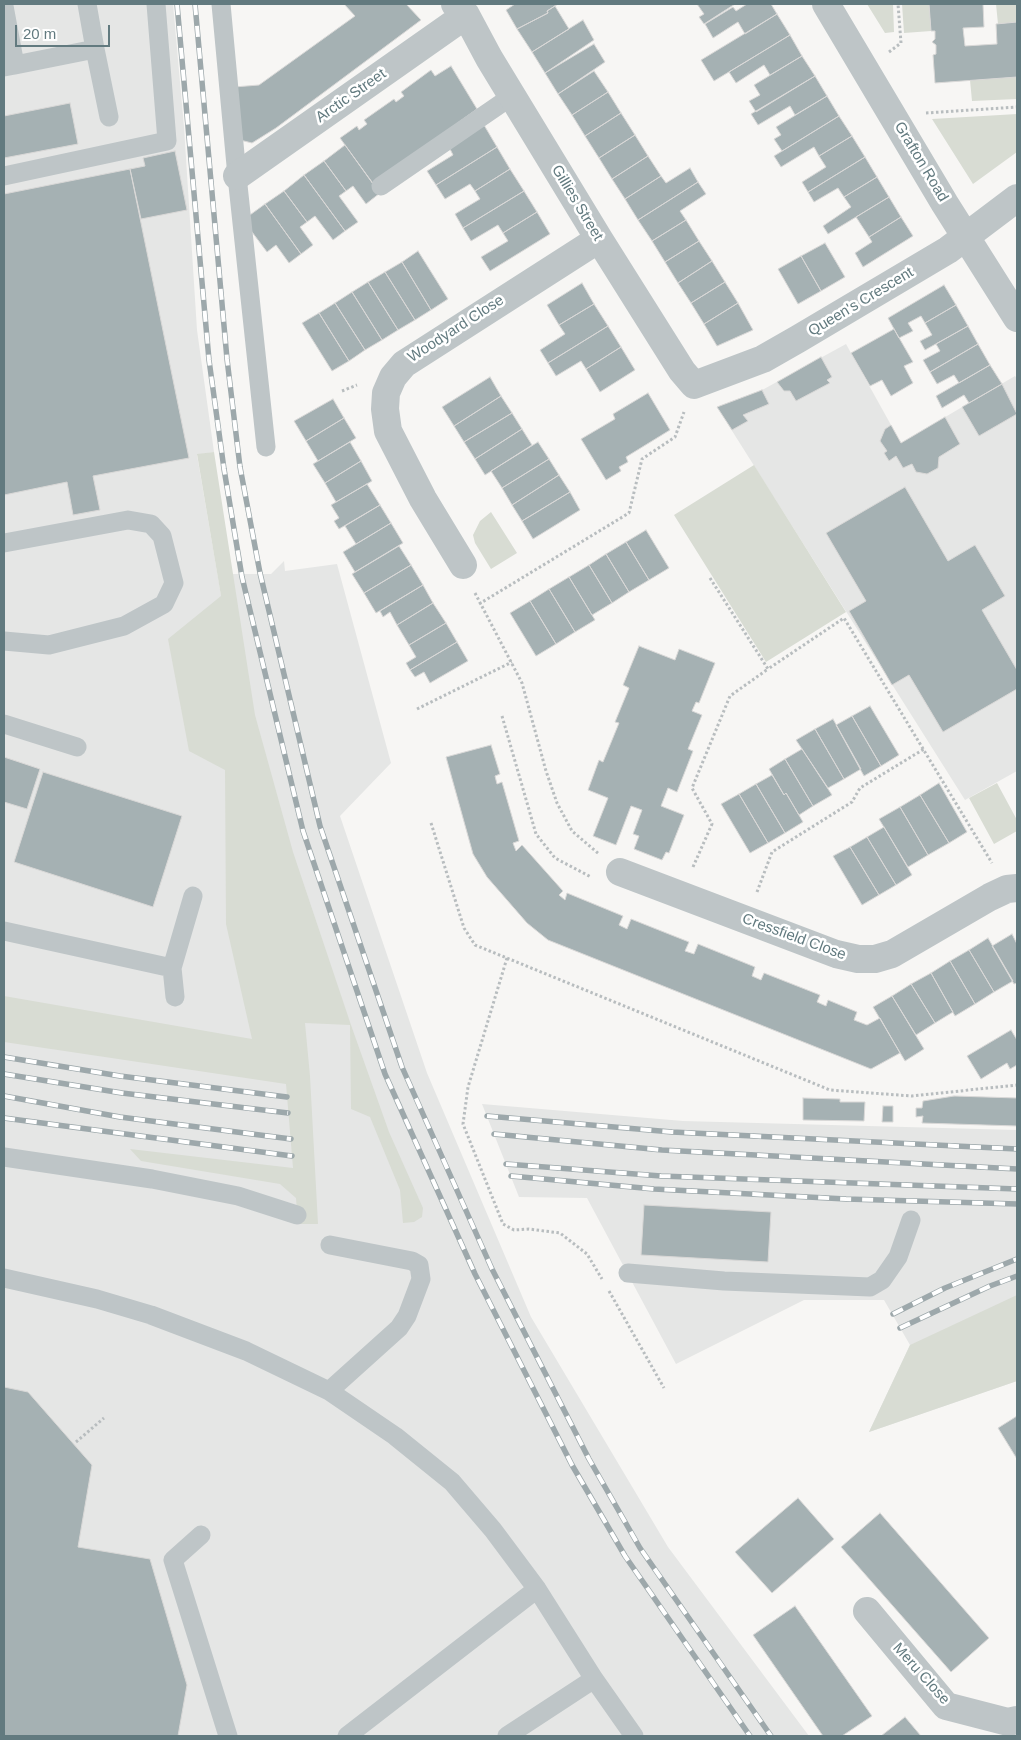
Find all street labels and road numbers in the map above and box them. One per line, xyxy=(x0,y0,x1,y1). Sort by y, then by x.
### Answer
street label: Arctic Street xyxy=(312,65,390,127)
street label: Grafton Road xyxy=(890,119,952,205)
street label: Gillies Street xyxy=(547,162,607,244)
street label: Queen's Crescent xyxy=(805,263,917,341)
street label: Woodyard Close xyxy=(405,291,507,367)
street label: Cressfield Close xyxy=(740,910,848,964)
street label: Meru Close xyxy=(889,1639,953,1709)

